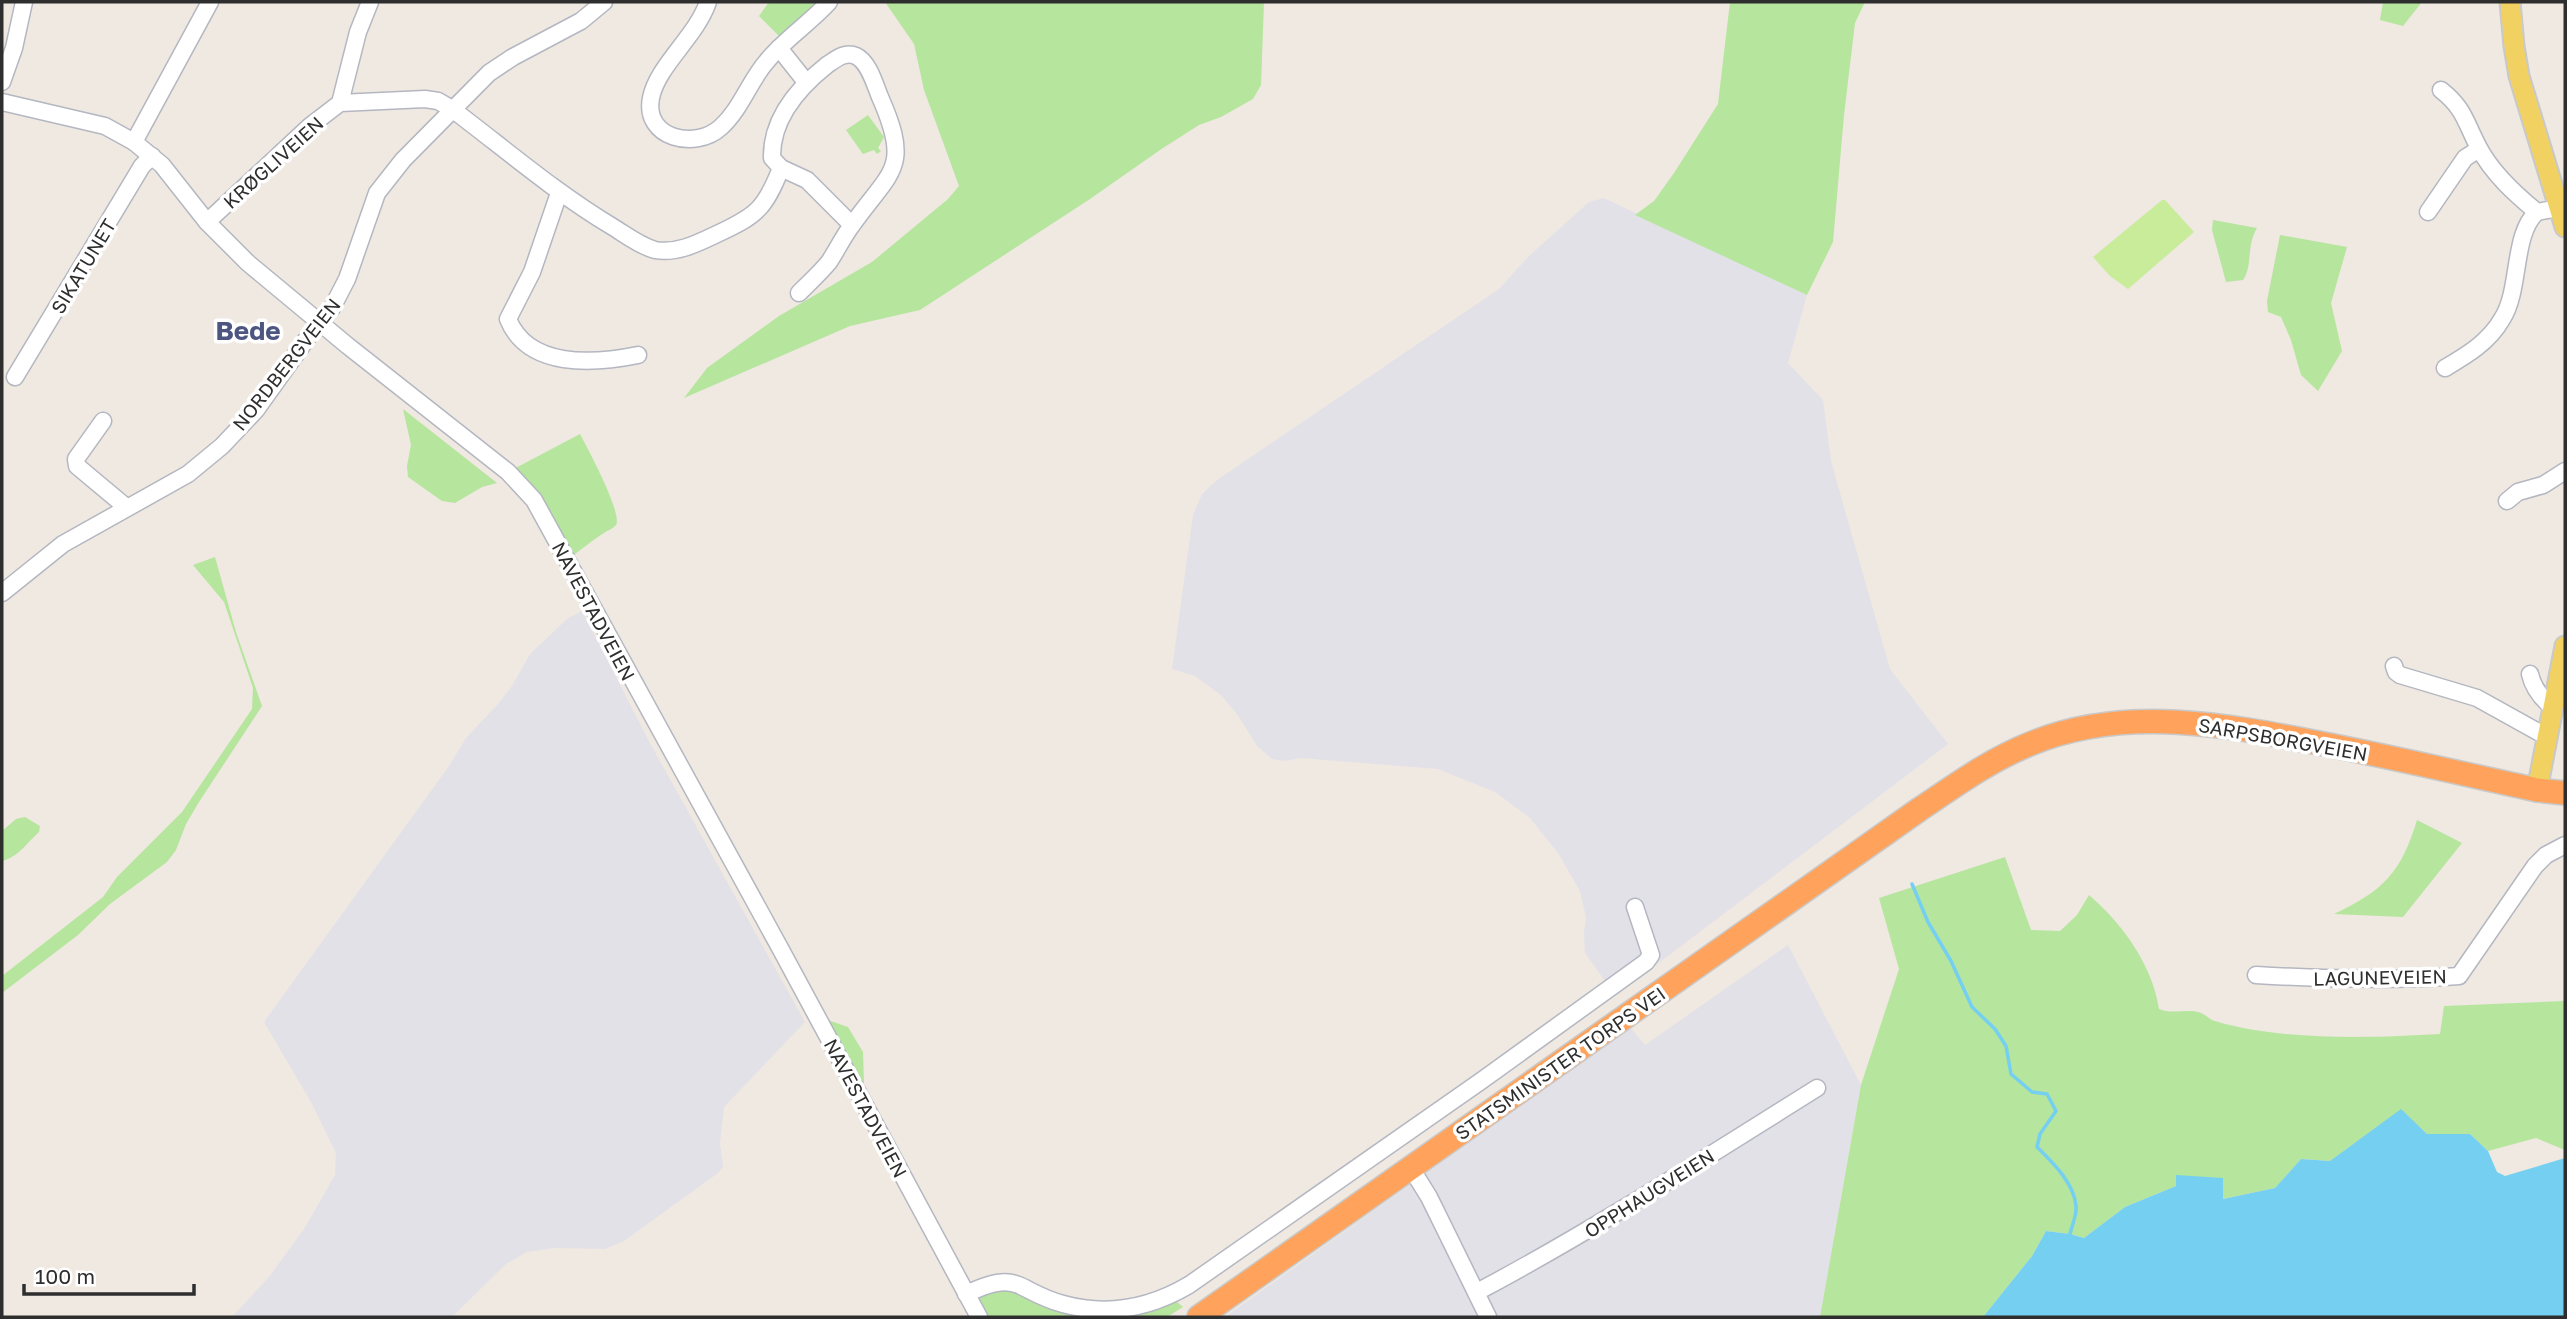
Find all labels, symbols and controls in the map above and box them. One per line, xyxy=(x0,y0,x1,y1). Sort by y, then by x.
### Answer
street label: KRØGLIVEIEN xyxy=(218,111,328,213)
street label: SIKATUNET xyxy=(46,214,120,318)
street label: NORDBERGVEIEN xyxy=(227,293,345,435)
district label: Bede xyxy=(215,315,281,346)
street label: NAVESTADVEIEN xyxy=(548,538,640,684)
street label: SARPSBORGVEIEN xyxy=(2197,713,2369,765)
street label: LAGUNEVEIEN xyxy=(2313,964,2447,990)
street label: STATSMINISTER TORPS VEI xyxy=(1451,982,1669,1144)
street label: NAVESTADVEIEN xyxy=(820,1035,912,1181)
street label: OPPHAUGVEIEN xyxy=(1580,1144,1718,1242)
scale bar xyxy=(24,1252,194,1296)
text: 100 m xyxy=(35,1263,95,1289)

